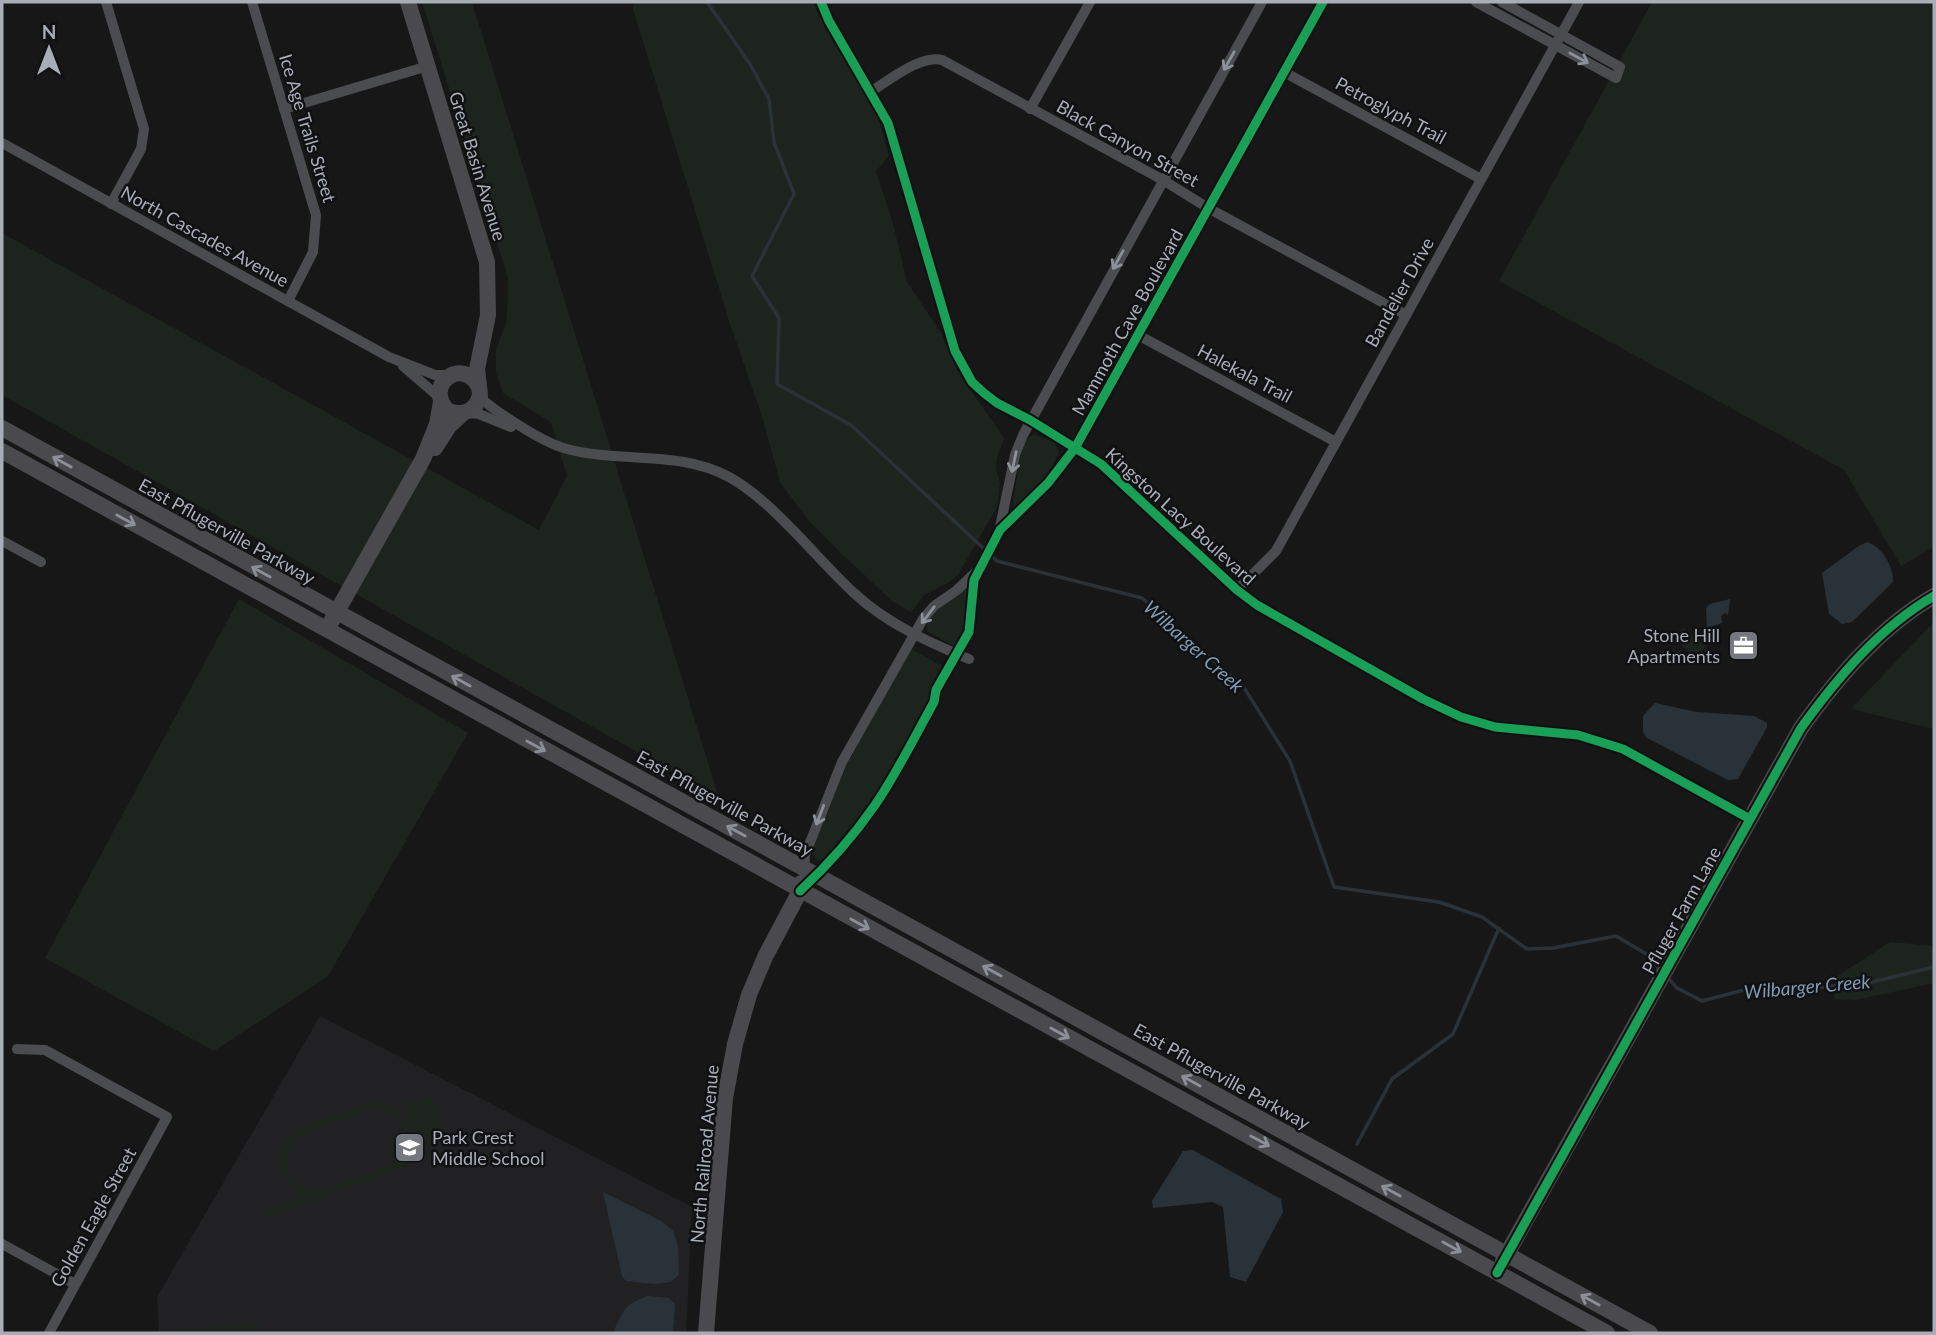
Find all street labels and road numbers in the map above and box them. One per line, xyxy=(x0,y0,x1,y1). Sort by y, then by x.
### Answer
street label: Ice Age Trails Street xyxy=(275,51,341,205)
street label: Petroglyph Trail xyxy=(1332,72,1450,148)
street label: Great Basin Avenue xyxy=(445,89,511,243)
street label: Black Canyon Street xyxy=(1053,95,1203,191)
street label: North Cascades Avenue xyxy=(117,181,293,291)
street label: Mammoth Cave Boulevard xyxy=(1067,225,1187,419)
street label: Bandelier Drive xyxy=(1360,233,1438,351)
street label: Halekala Trail xyxy=(1194,339,1296,407)
street label: Kingston Lacy Boulevard xyxy=(1101,443,1261,589)
street label: East Pflugerville Parkway xyxy=(135,473,320,589)
street label: East Pflugerville Parkway xyxy=(633,745,818,861)
street label: Pfluger Farm Lane xyxy=(1637,842,1725,978)
street label: East Pflugerville Parkway xyxy=(1130,1018,1315,1134)
street label: North Railroad Avenue xyxy=(685,1064,723,1244)
street label: Golden Eagle Street xyxy=(46,1143,141,1291)

